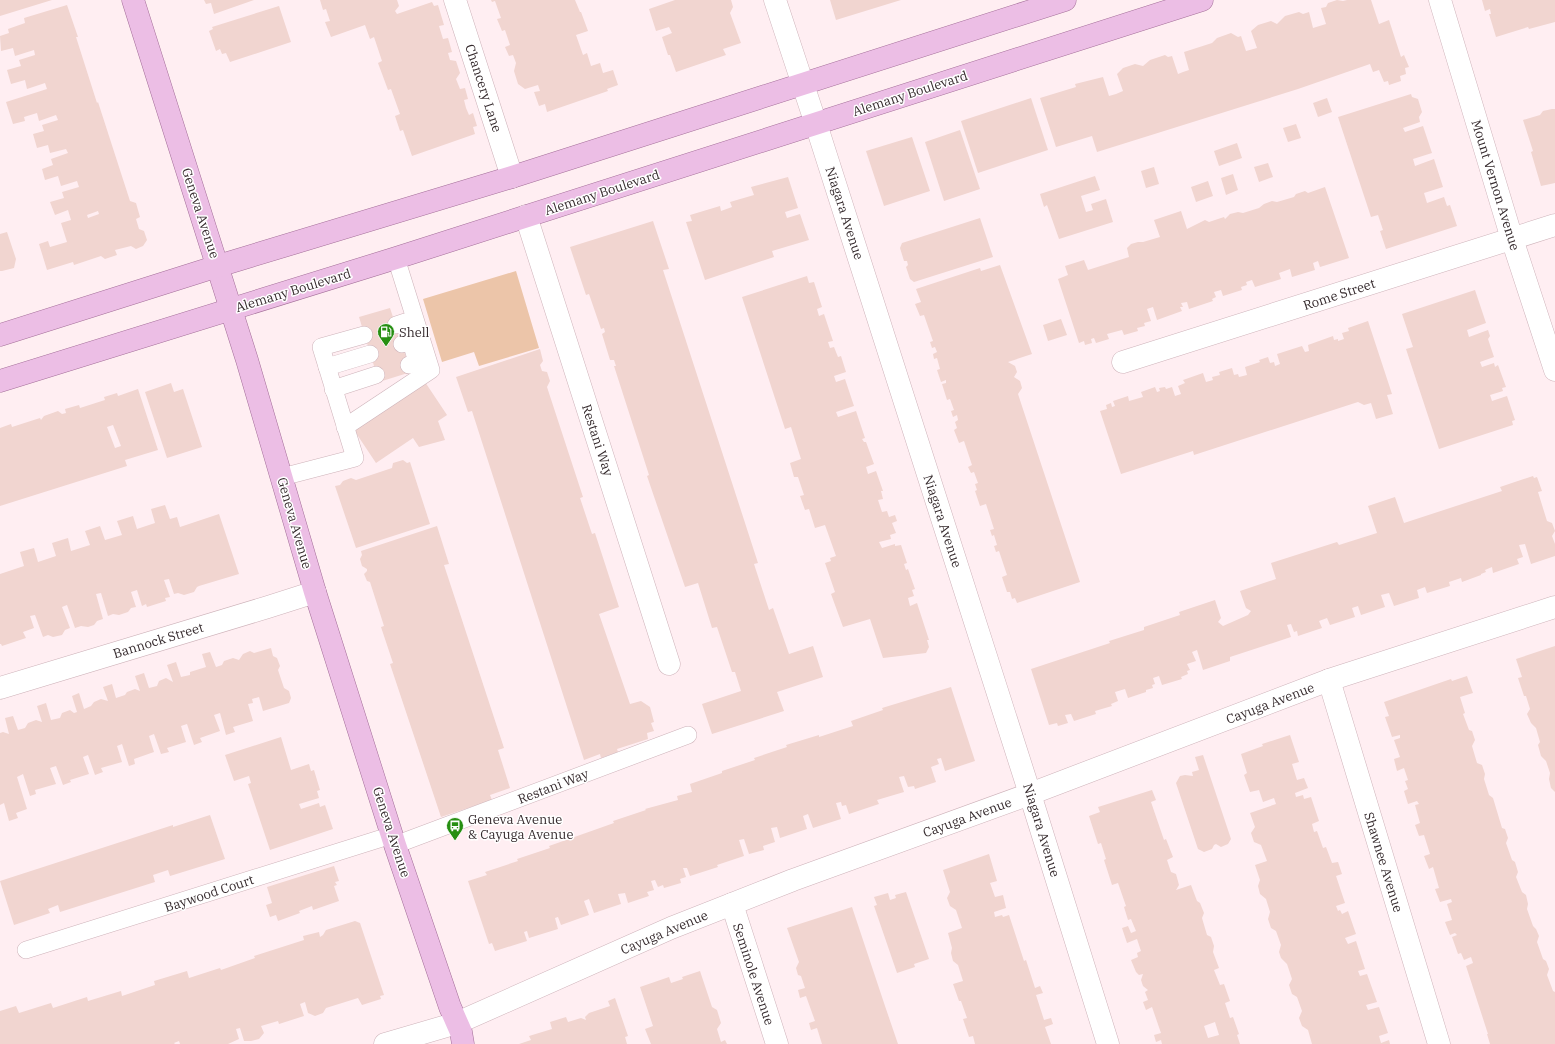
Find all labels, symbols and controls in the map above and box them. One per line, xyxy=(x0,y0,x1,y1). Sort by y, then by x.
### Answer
street label: Chancery Lane xyxy=(461,42,506,134)
street label: Alemany Boulevard xyxy=(851,67,970,120)
street label: Mount Vernon Avenue xyxy=(1468,118,1524,253)
street label: Niagara Avenue xyxy=(821,164,868,262)
street label: Geneva Avenue xyxy=(178,166,223,261)
street label: Alemany Boulevard xyxy=(543,166,662,219)
street label: Alemany Boulevard xyxy=(233,265,353,316)
street label: Rome Street xyxy=(1301,275,1378,314)
fuel station icon: Shell xyxy=(376,322,396,347)
place label: Shell xyxy=(399,324,430,341)
street label: Restani Way xyxy=(578,402,617,478)
street label: Niagara Avenue xyxy=(919,472,966,570)
street label: Geneva Avenue xyxy=(273,476,316,571)
street label: Bannock Street xyxy=(111,619,206,662)
street label: Cayuga Avenue xyxy=(1224,679,1317,728)
street label: Restani Way xyxy=(515,765,591,808)
street label: Niagara Avenue xyxy=(1019,781,1064,879)
street label: Geneva Avenue xyxy=(369,785,414,880)
street label: Cayuga Avenue xyxy=(921,794,1014,841)
street label: Shawnee Avenue xyxy=(1360,810,1407,914)
place label: Geneva Avenue & Cayuga Avenue xyxy=(468,811,573,843)
bus stop icon: Geneva Avenue & Cayuga Avenue xyxy=(445,816,465,841)
street label: Baywood Court xyxy=(162,871,256,916)
street label: Cayuga Avenue xyxy=(618,906,710,958)
street label: Seminole Avenue xyxy=(729,921,778,1027)

